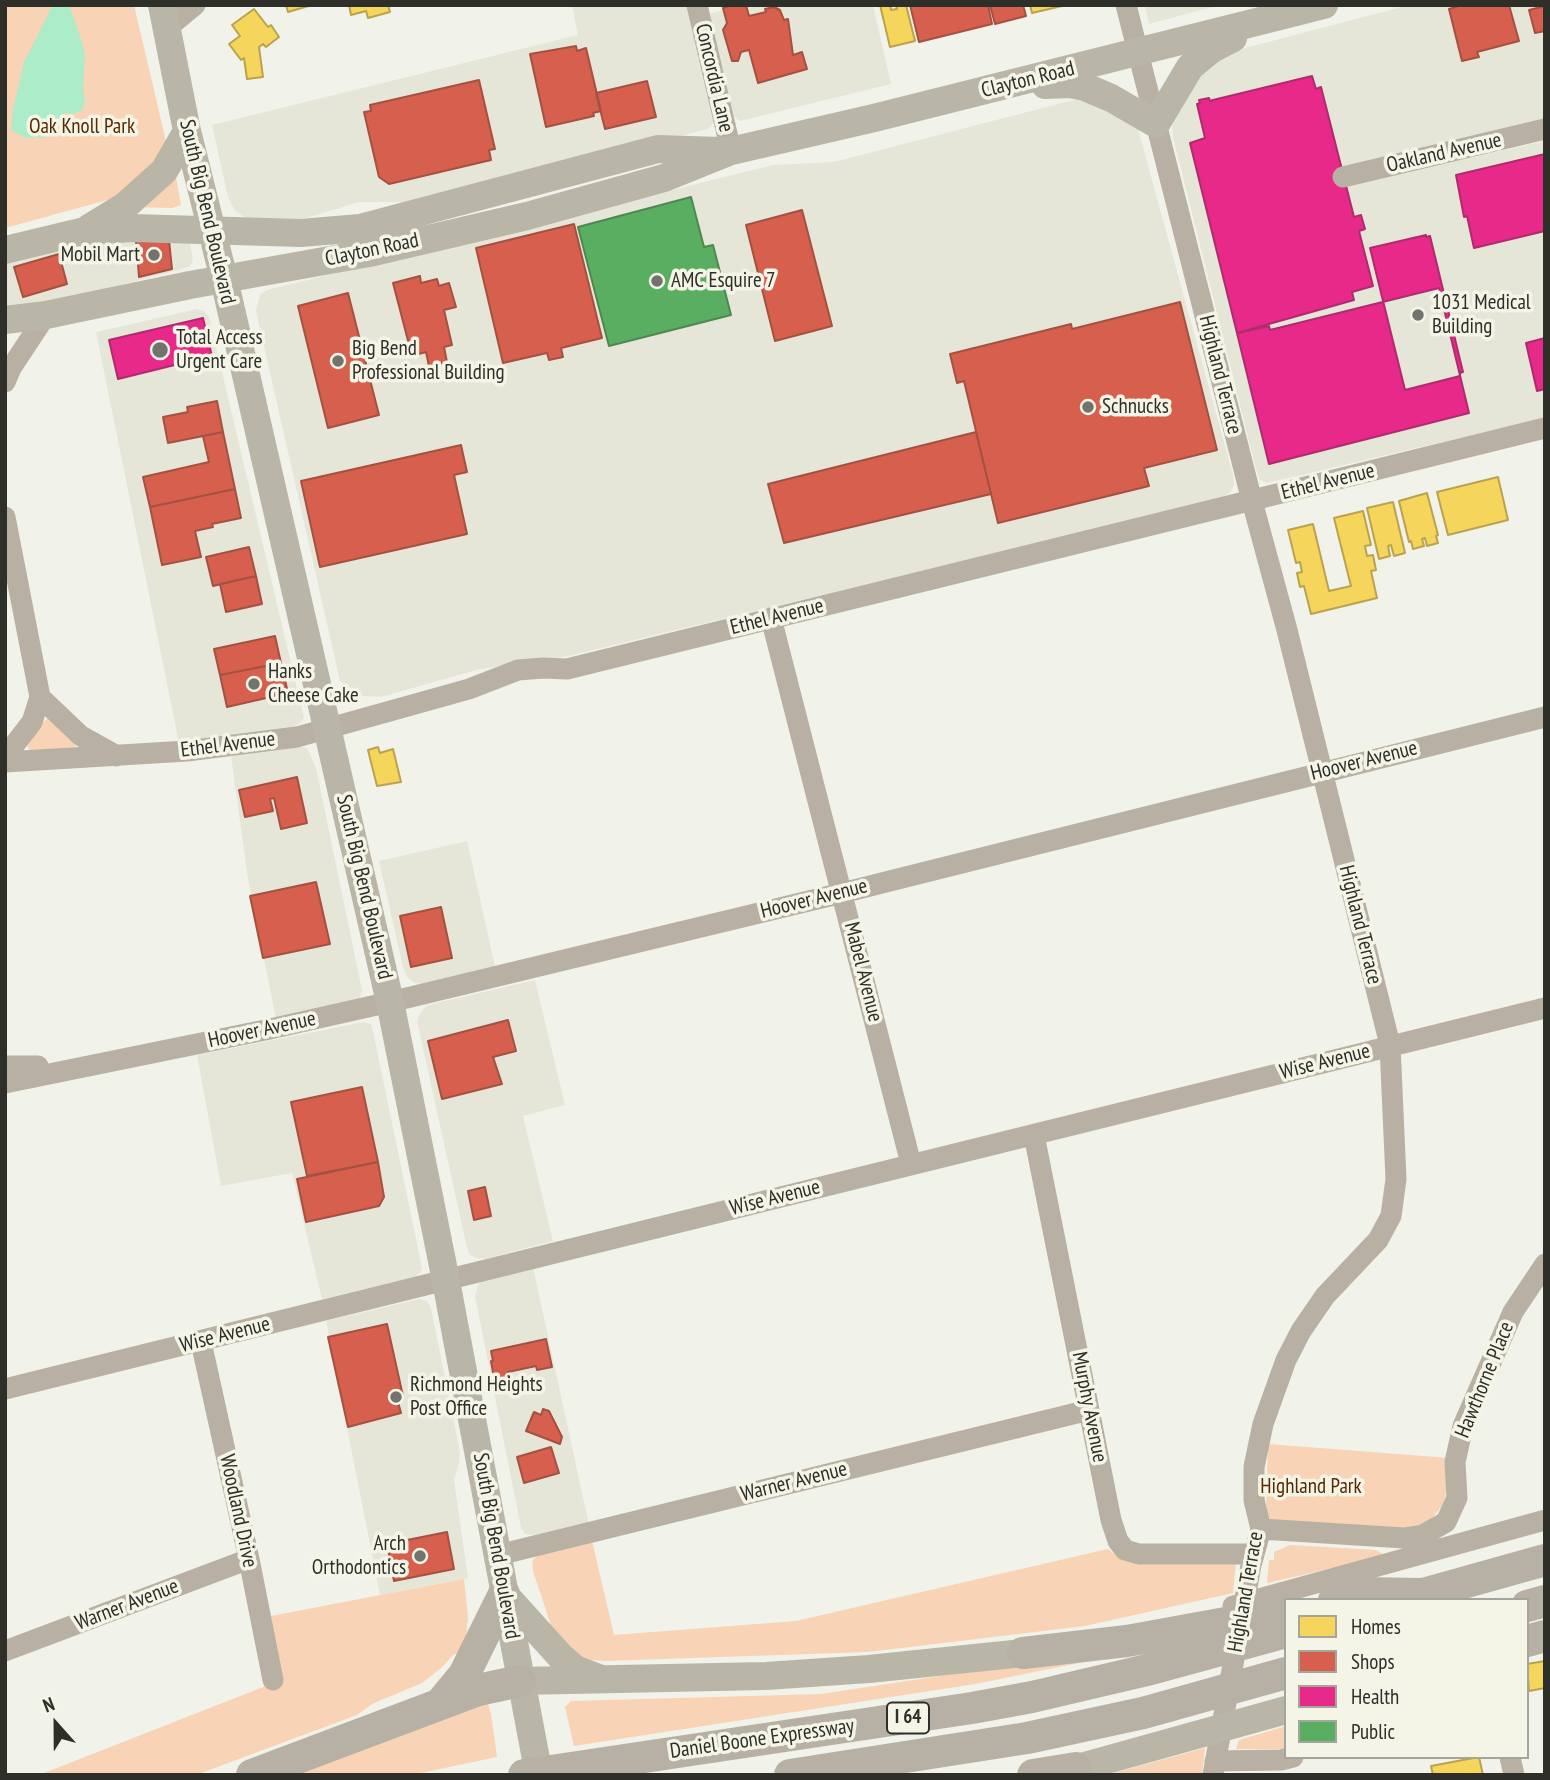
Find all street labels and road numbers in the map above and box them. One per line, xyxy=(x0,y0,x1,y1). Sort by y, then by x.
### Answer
street label: Concordia Lane xyxy=(689,21,739,135)
street label: Clayton Road xyxy=(979,56,1077,104)
street label: South Big Bend Boulevard xyxy=(174,117,240,307)
street label: Oakland Avenue xyxy=(1384,128,1504,178)
street label: Clayton Road xyxy=(323,228,421,272)
street label: Highland Terrace xyxy=(1193,313,1247,437)
street label: Ethel Avenue xyxy=(1279,458,1377,506)
street label: Ethel Avenue xyxy=(728,593,826,641)
street label: Ethel Avenue xyxy=(179,727,277,763)
street label: Hoover Avenue xyxy=(1308,736,1420,786)
street label: South Big Bend Boulevard xyxy=(331,792,397,982)
street label: Highland Terrace xyxy=(1333,863,1387,987)
street label: Hoover Avenue xyxy=(758,874,870,924)
street label: Mabel Avenue xyxy=(838,919,888,1025)
street label: Hoover Avenue xyxy=(206,1006,318,1054)
street label: Wise Avenue xyxy=(1277,1039,1373,1085)
street label: Wise Avenue xyxy=(727,1175,823,1221)
street label: Wise Avenue xyxy=(177,1312,273,1358)
street label: Hawthorne Place xyxy=(1450,1318,1520,1442)
street label: Murphy Avenue xyxy=(1066,1350,1112,1464)
street label: South Big Bend Boulevard xyxy=(467,1451,525,1641)
street label: Woodland Drive xyxy=(214,1452,262,1570)
street label: Warner Avenue xyxy=(738,1457,850,1507)
street label: Highland Terrace xyxy=(1223,1530,1269,1654)
street label: Warner Avenue xyxy=(72,1574,182,1636)
road number: I 64 xyxy=(887,1702,929,1734)
street label: Daniel Boone Expressway xyxy=(668,1714,856,1764)

